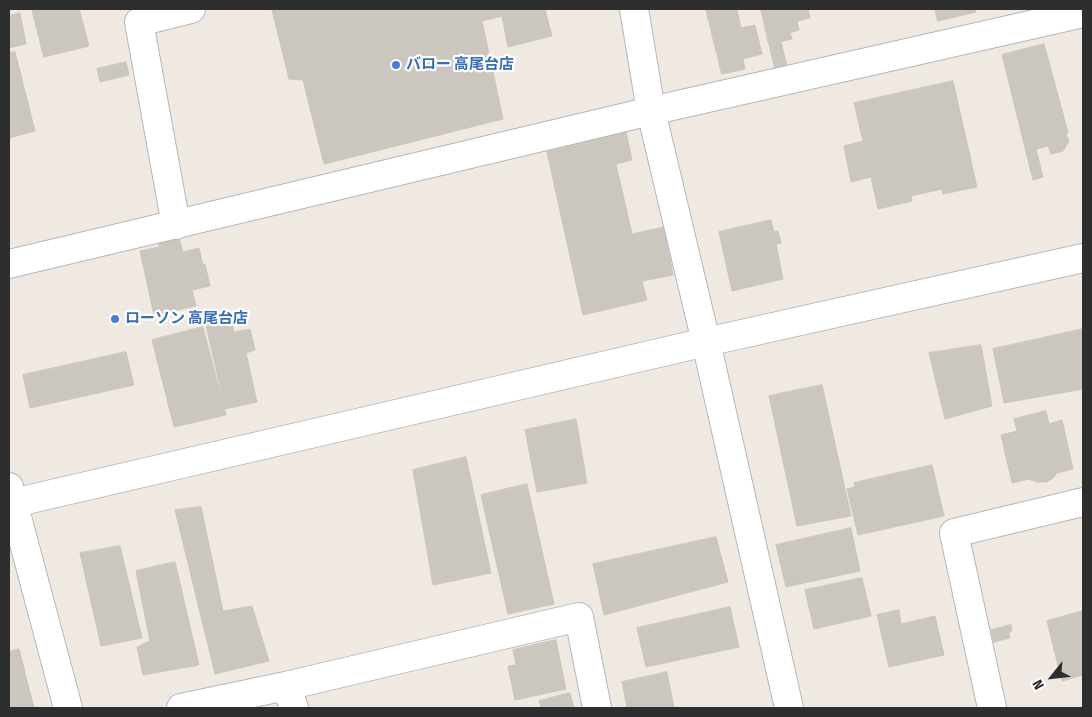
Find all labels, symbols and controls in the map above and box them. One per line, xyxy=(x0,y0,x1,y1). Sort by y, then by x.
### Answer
place label: バロー 高尾台店 xyxy=(406,56,514,74)
marker: バロー 高尾台店 xyxy=(390,59,402,71)
place label: ローソン 高尾台店 xyxy=(125,310,248,328)
marker: ローソン 高尾台店 xyxy=(109,313,121,325)
north arrow xyxy=(1027,652,1077,702)
text: N xyxy=(1029,677,1048,692)

